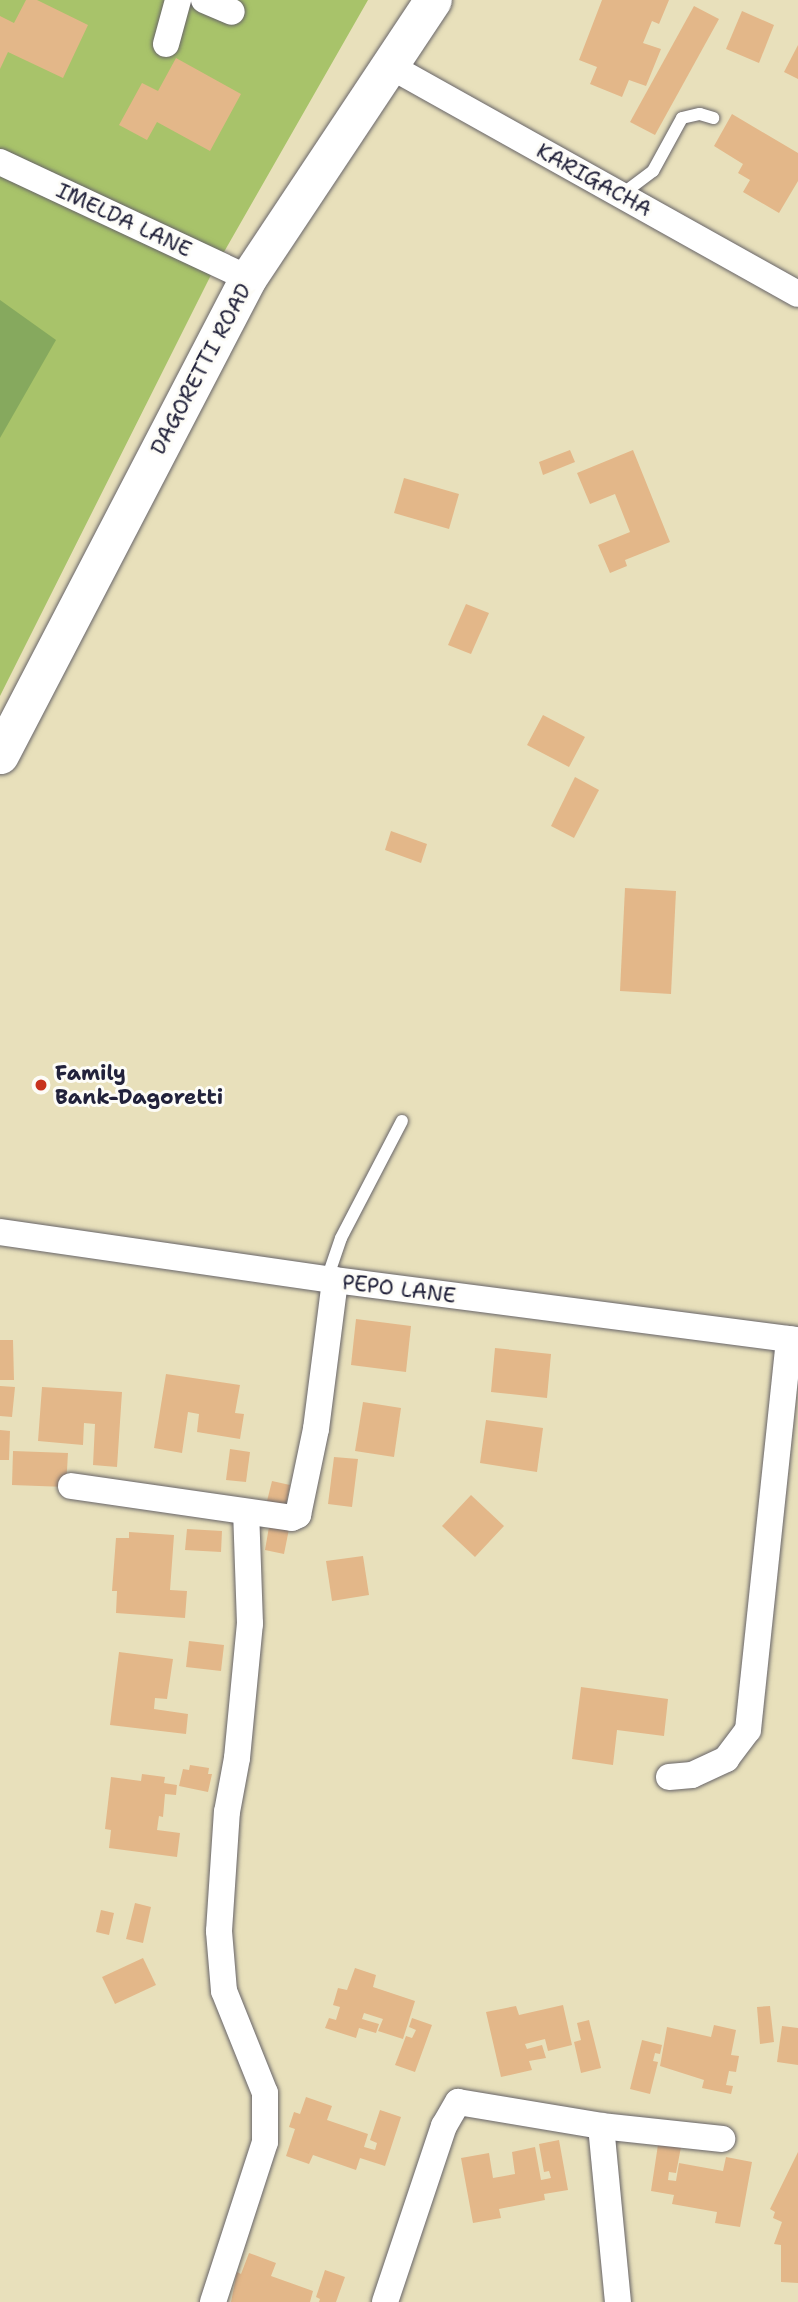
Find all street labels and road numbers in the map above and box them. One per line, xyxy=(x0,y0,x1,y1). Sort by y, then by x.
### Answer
street label: KARIGACHA xyxy=(532,138,656,222)
street label: IMELDA LANE xyxy=(52,178,196,262)
street label: DAGORETTI ROAD xyxy=(145,279,257,459)
street label: PEPO LANE xyxy=(341,1270,457,1308)

